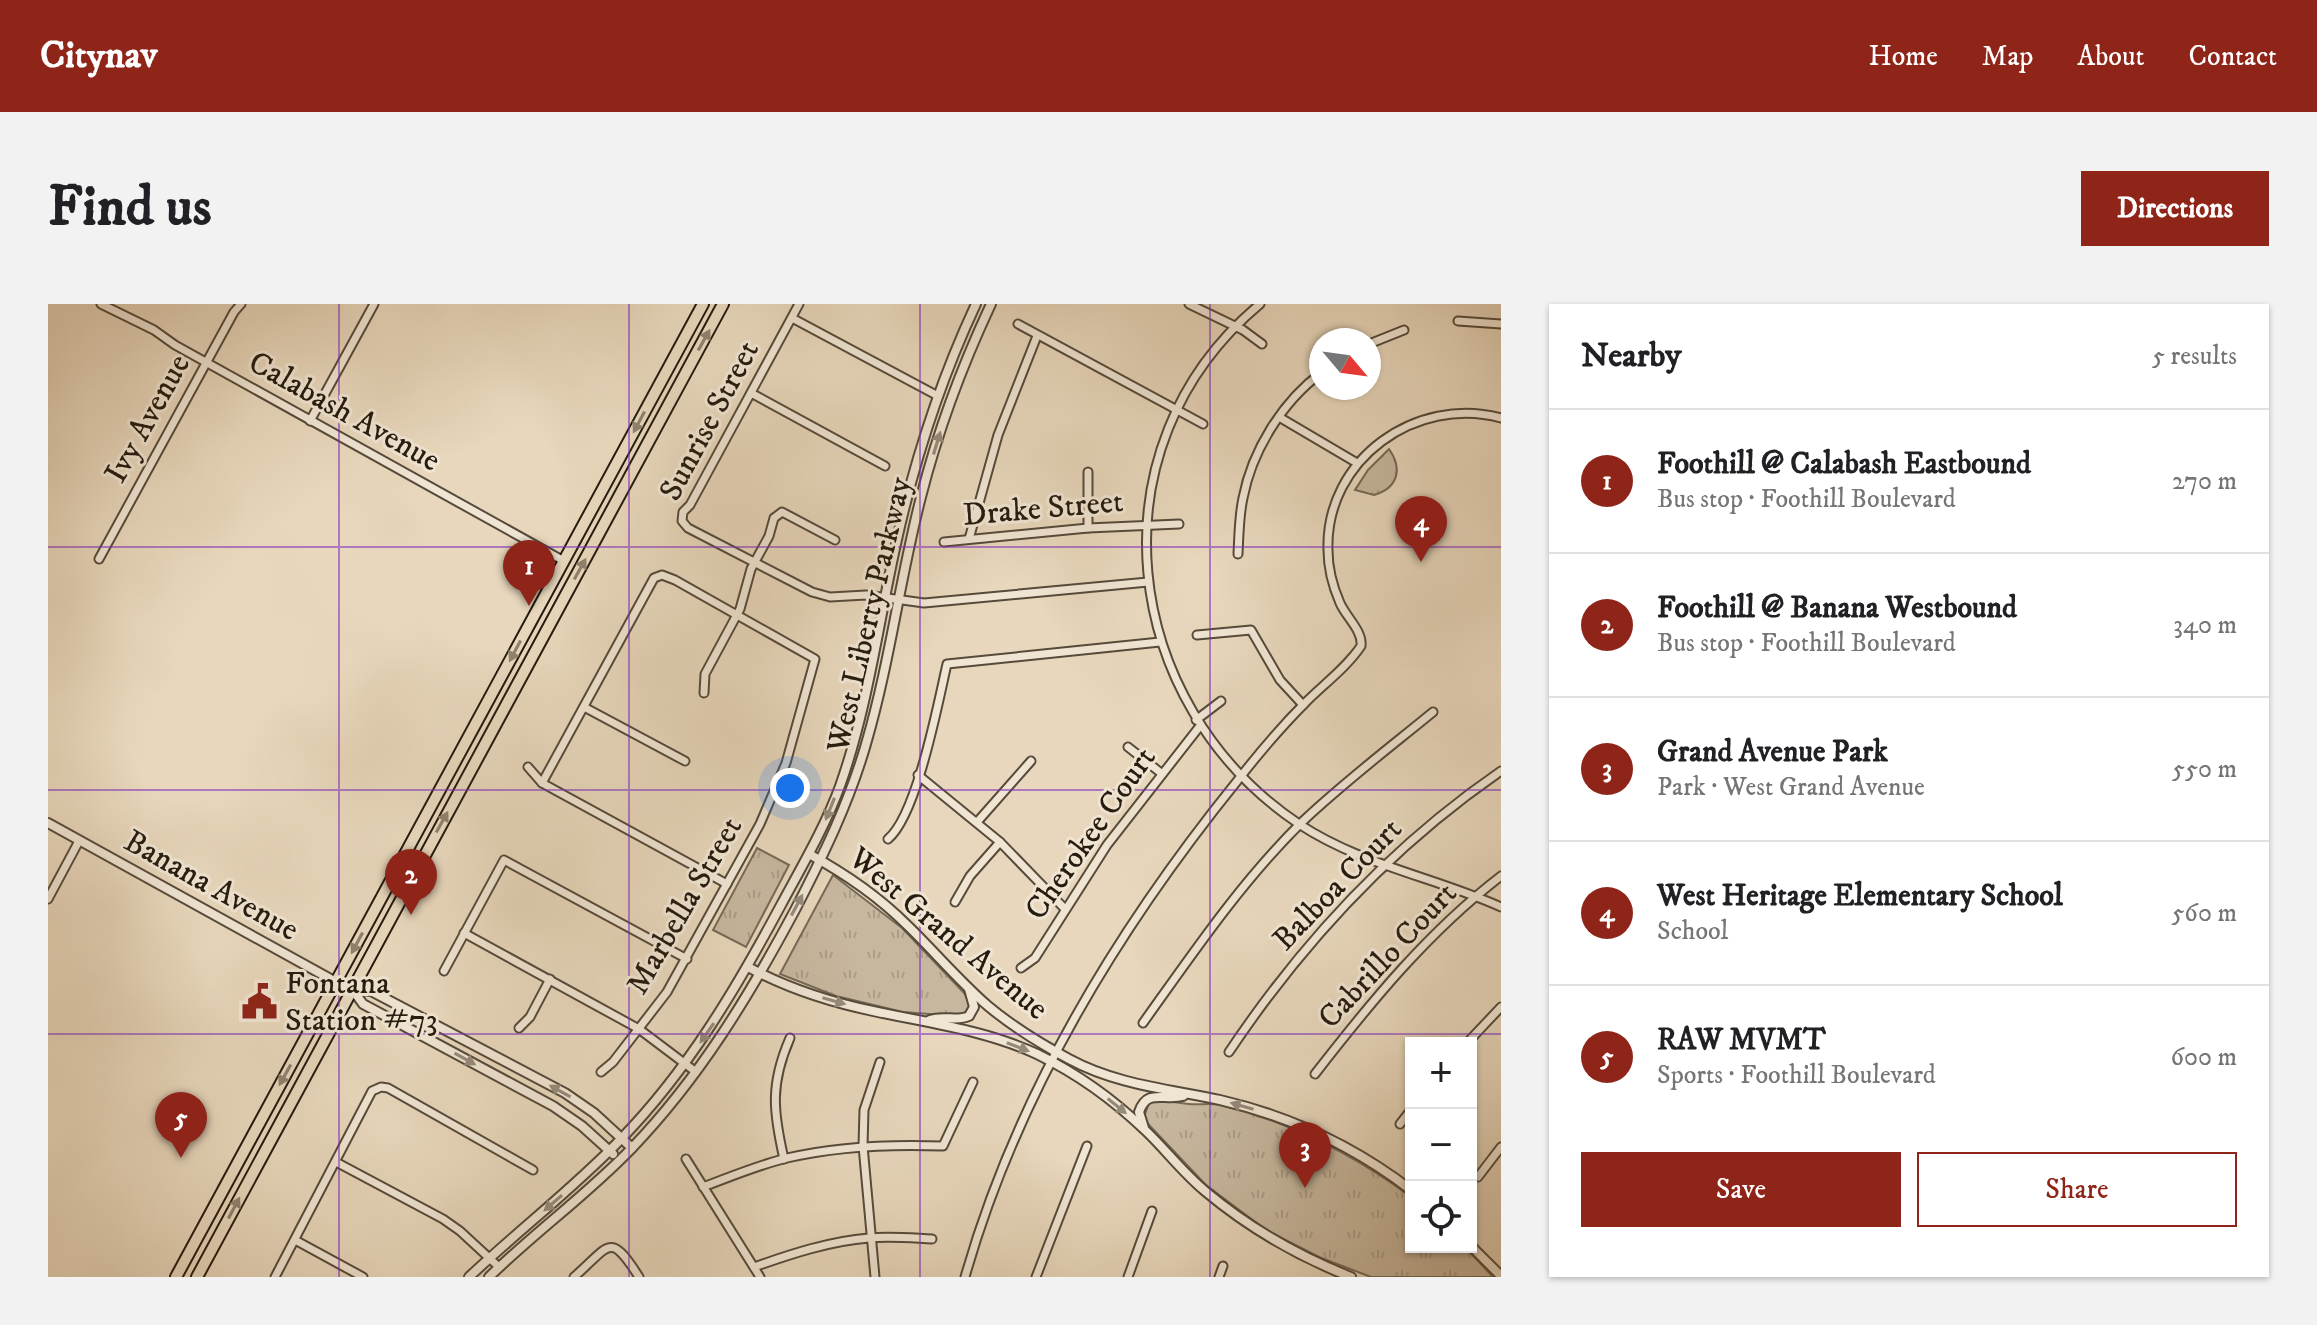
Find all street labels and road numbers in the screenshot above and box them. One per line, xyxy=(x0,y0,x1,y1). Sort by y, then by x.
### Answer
street label: Sunrise Street xyxy=(651,334,769,508)
street label: Calabash Avenue xyxy=(241,343,447,481)
street label: Ivy Avenue xyxy=(96,348,200,490)
street label: West Liberty Parkway xyxy=(819,473,921,758)
street label: Drake Street xyxy=(961,482,1125,536)
street label: Cherokee Court xyxy=(1017,740,1165,928)
street label: Marbella Street xyxy=(618,810,752,1002)
street label: Balboa Court xyxy=(1265,810,1411,960)
street label: Banana Avenue xyxy=(117,822,305,950)
street label: West Grand Avenue xyxy=(839,838,1056,1029)
street label: Cabrillo Court xyxy=(1310,874,1466,1038)

